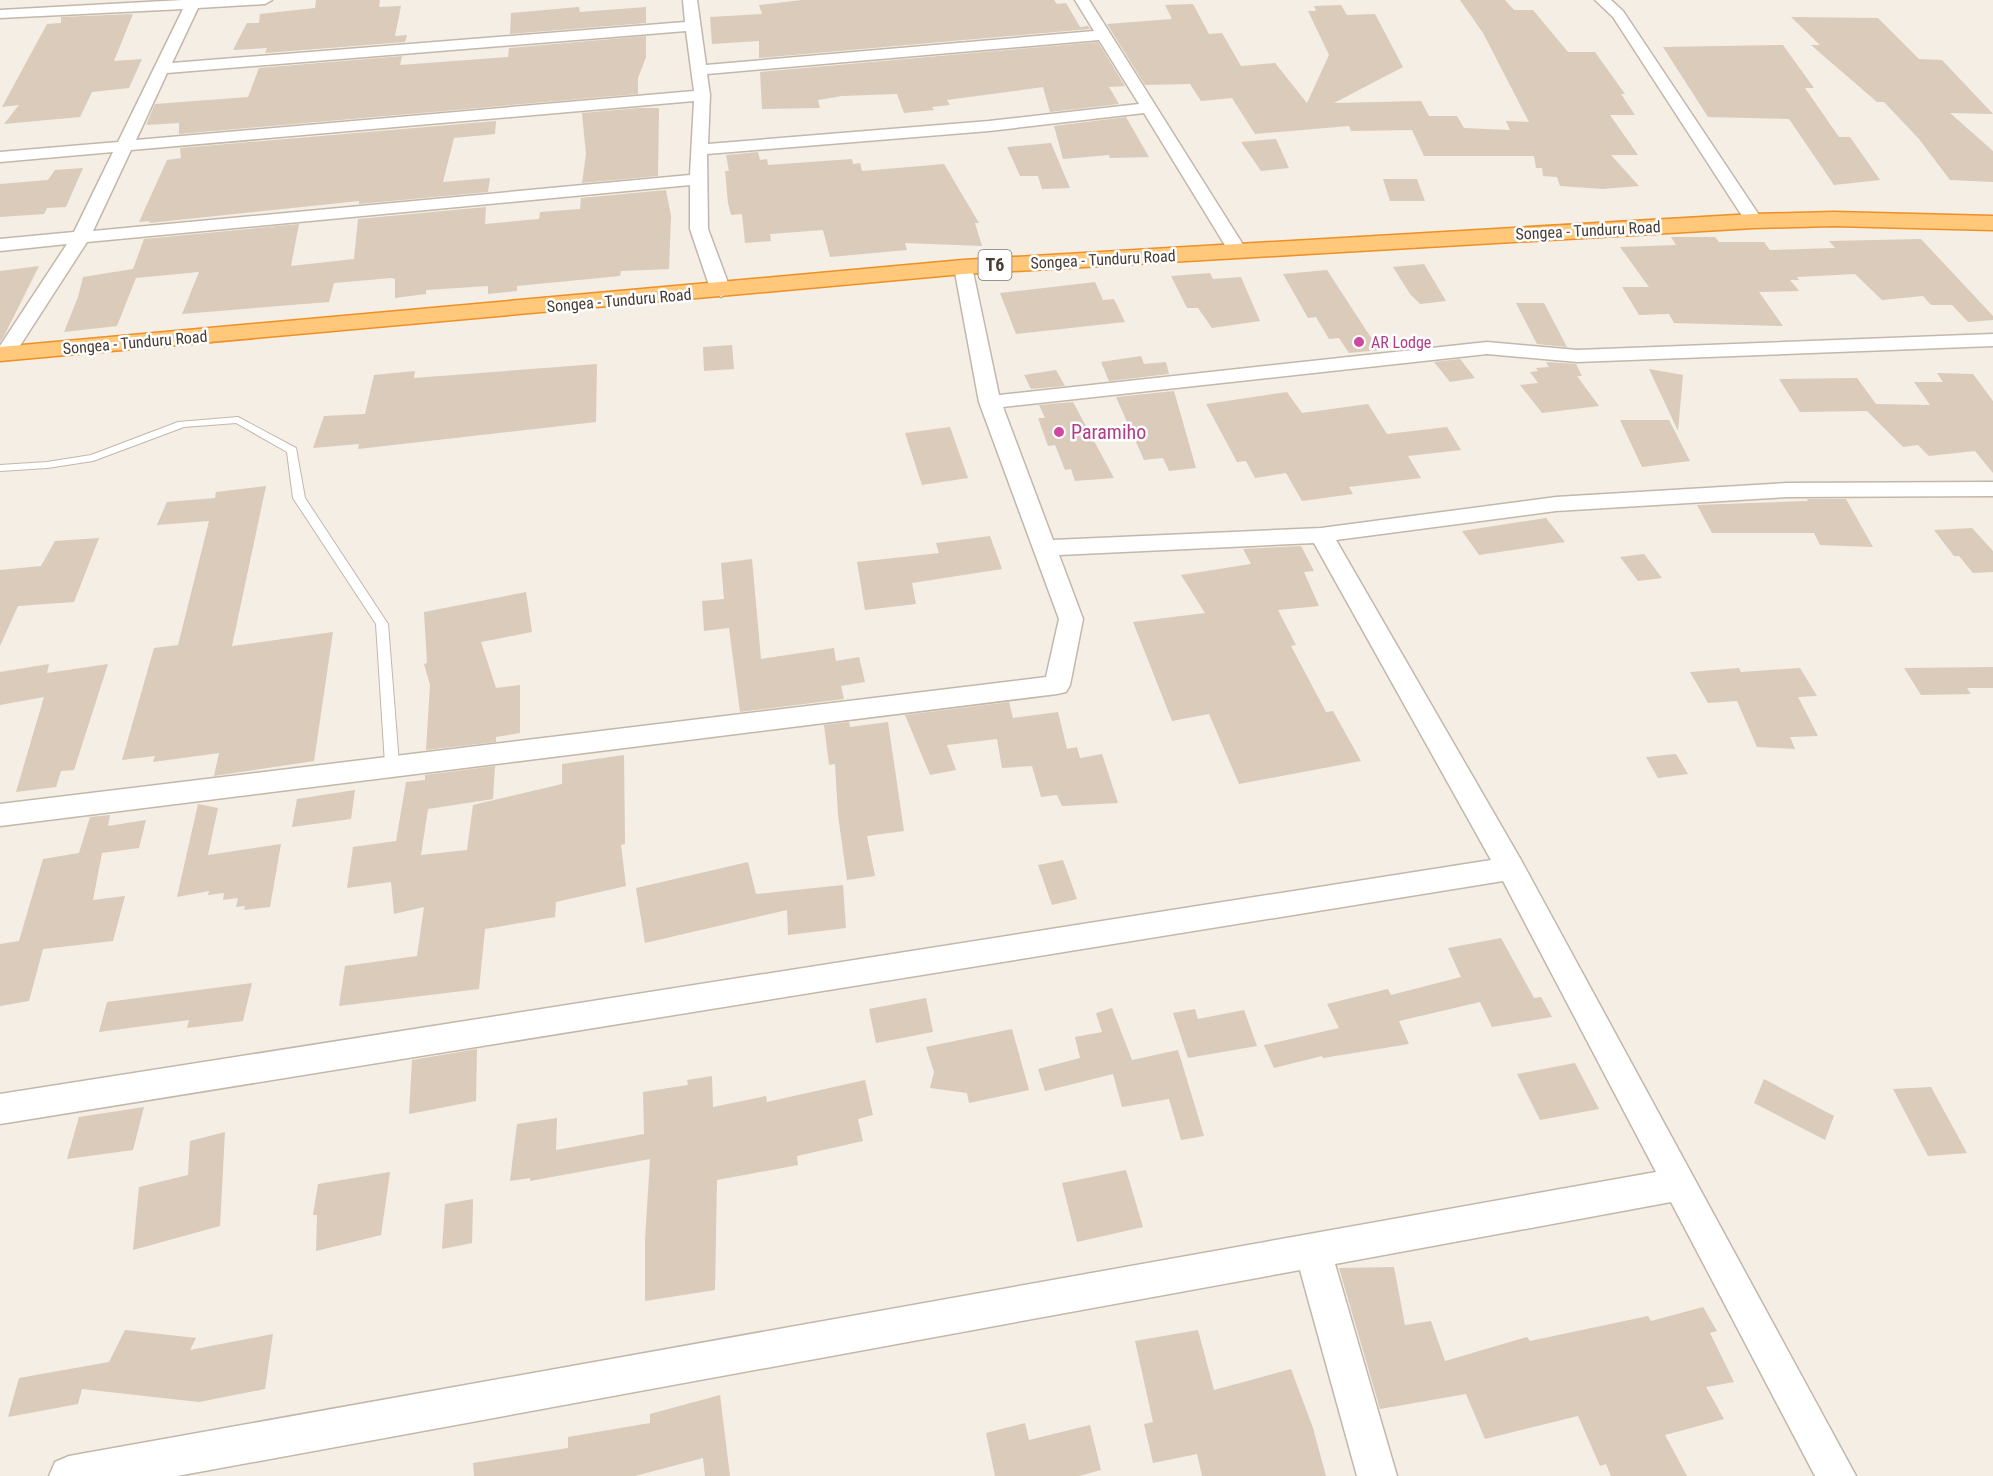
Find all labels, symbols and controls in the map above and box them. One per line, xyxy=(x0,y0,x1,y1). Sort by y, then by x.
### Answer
street label: Songea - Tunduru Road xyxy=(1515,217,1661,244)
street label: Songea - Tunduru Road xyxy=(1030,246,1176,273)
road number: T6 xyxy=(978,250,1012,280)
street label: Songea - Tunduru Road xyxy=(546,285,692,316)
street label: Songea - Tunduru Road xyxy=(62,327,208,358)
place label: AR Lodge xyxy=(1371,333,1431,352)
marker: AR Lodge xyxy=(1352,335,1366,349)
place label: Paramiho xyxy=(1071,420,1146,444)
marker: Paramiho xyxy=(1052,425,1066,439)

